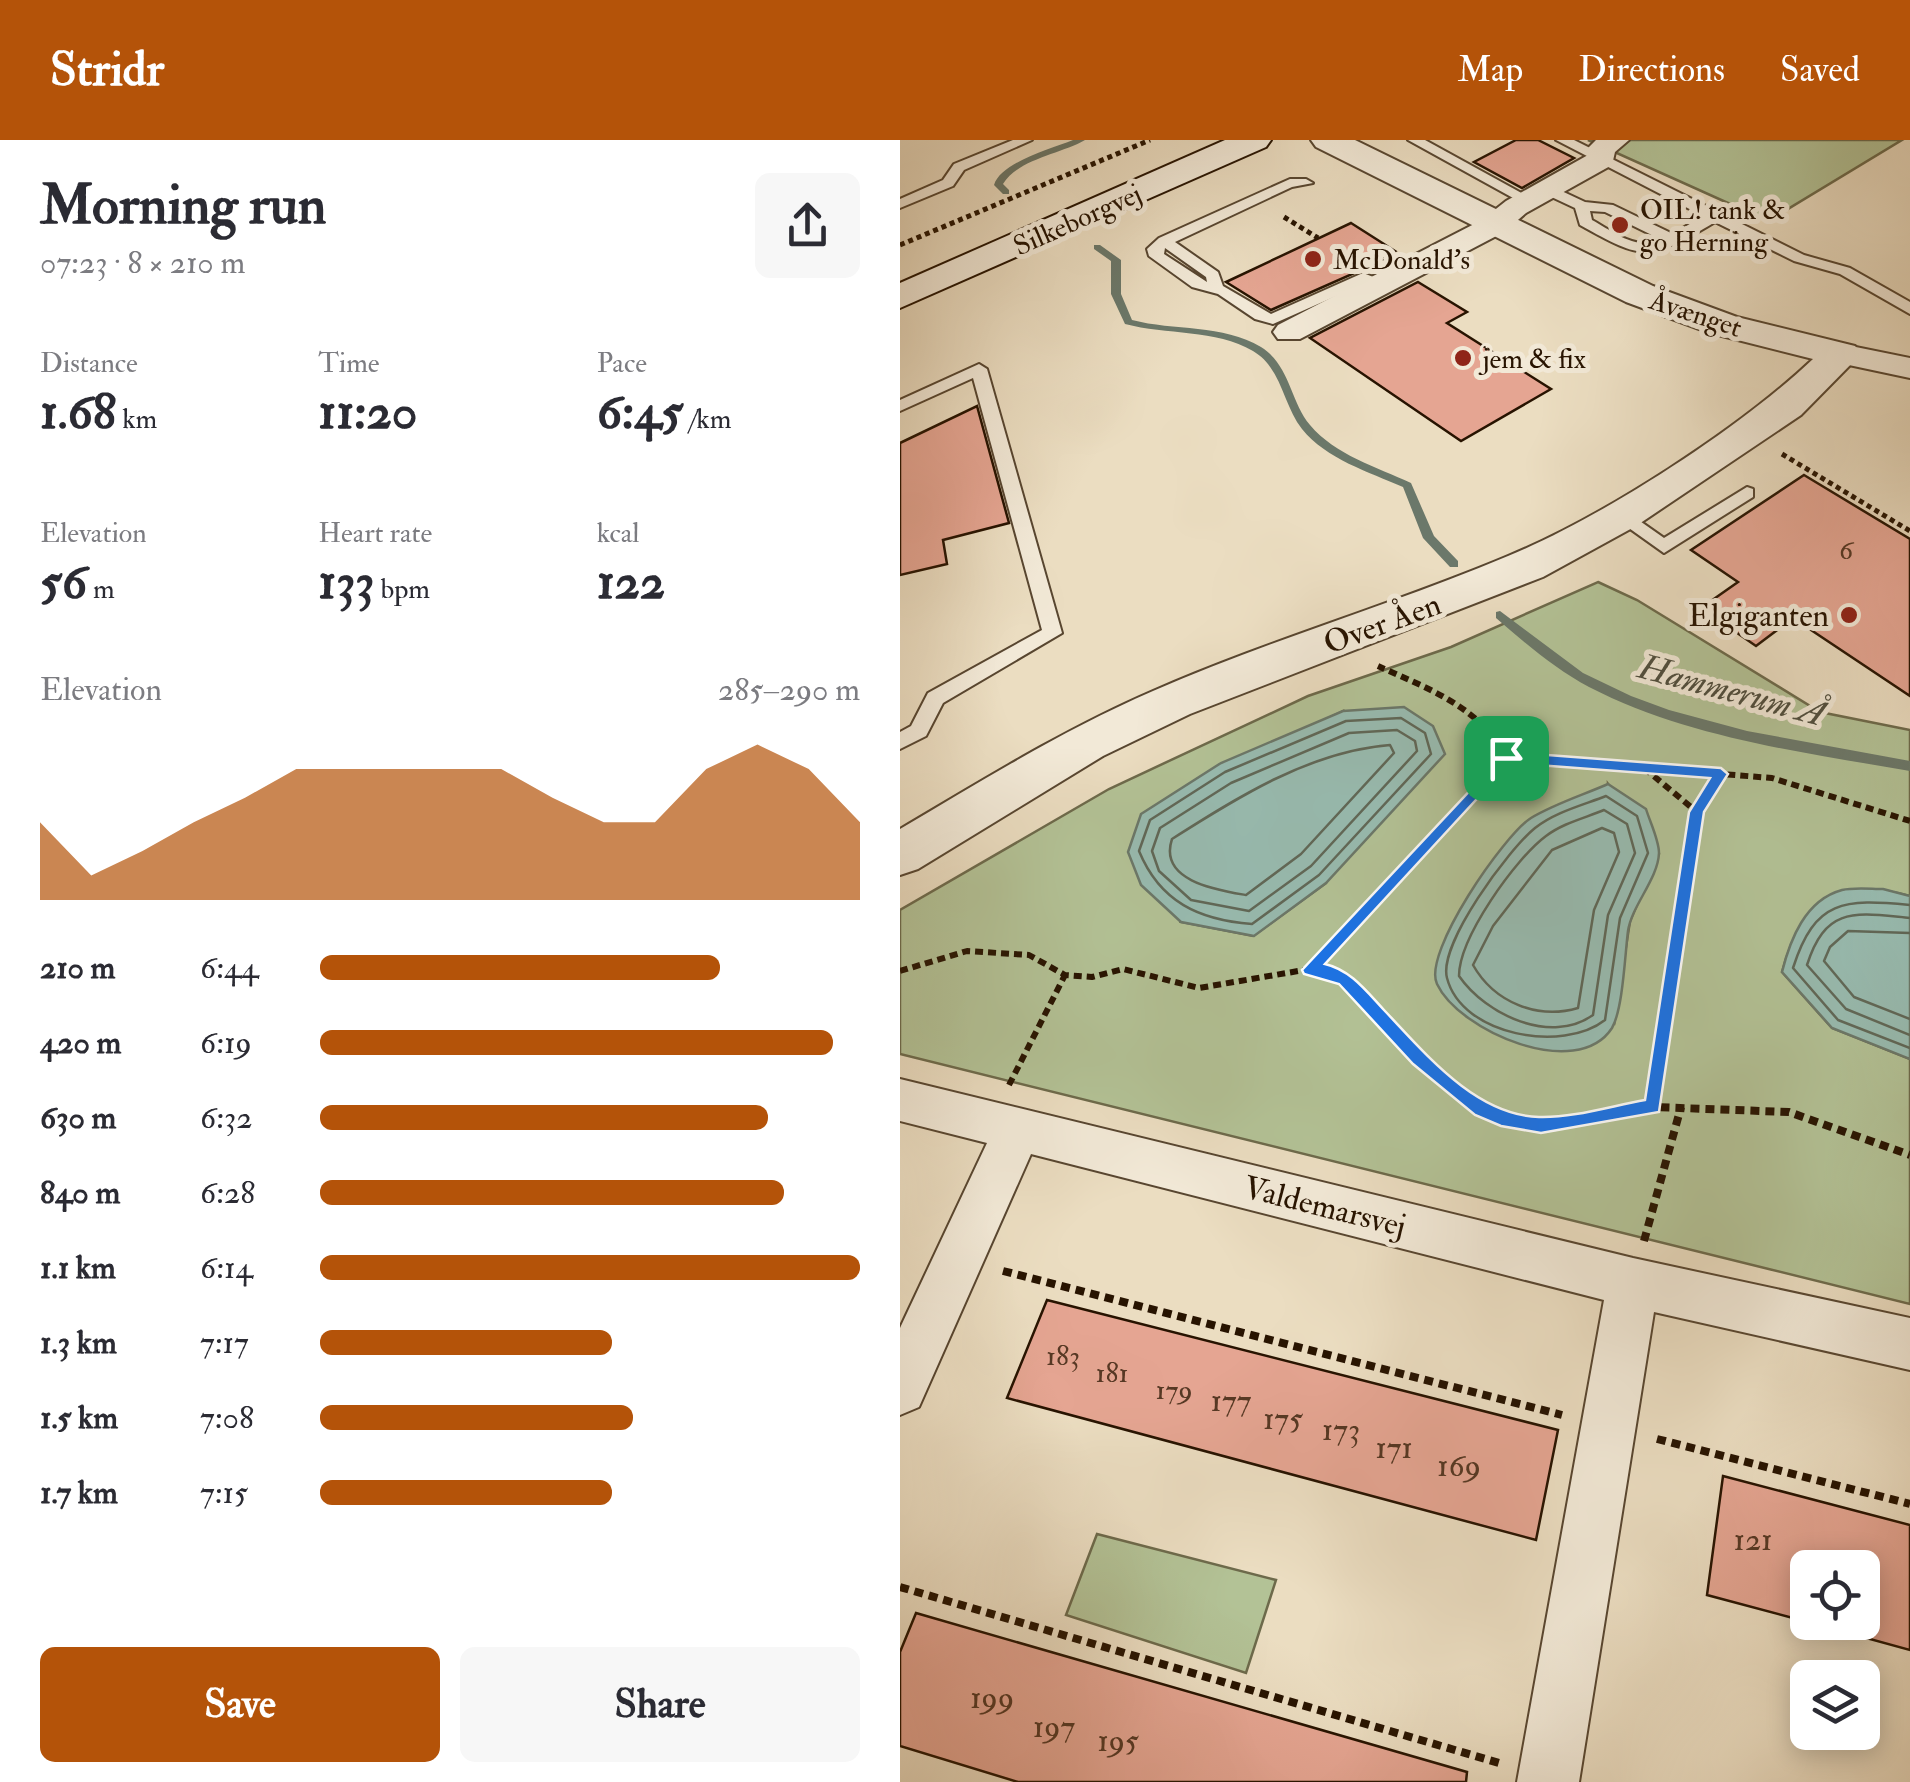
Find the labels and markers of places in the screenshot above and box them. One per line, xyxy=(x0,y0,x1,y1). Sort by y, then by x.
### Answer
place label: OIL! tank & go Herning xyxy=(1640,193,1786,260)
marker: OIL! tank & go Herning xyxy=(1609,214,1631,236)
place label: McDonald's xyxy=(1333,243,1470,278)
marker: McDonald's xyxy=(1302,248,1324,270)
place label: jem & fix xyxy=(1478,342,1587,377)
marker: jem & fix xyxy=(1452,347,1474,369)
place label: Elgiganten xyxy=(1688,596,1829,636)
marker: Elgiganten xyxy=(1838,604,1860,626)
pin xyxy=(1464,716,1549,801)

